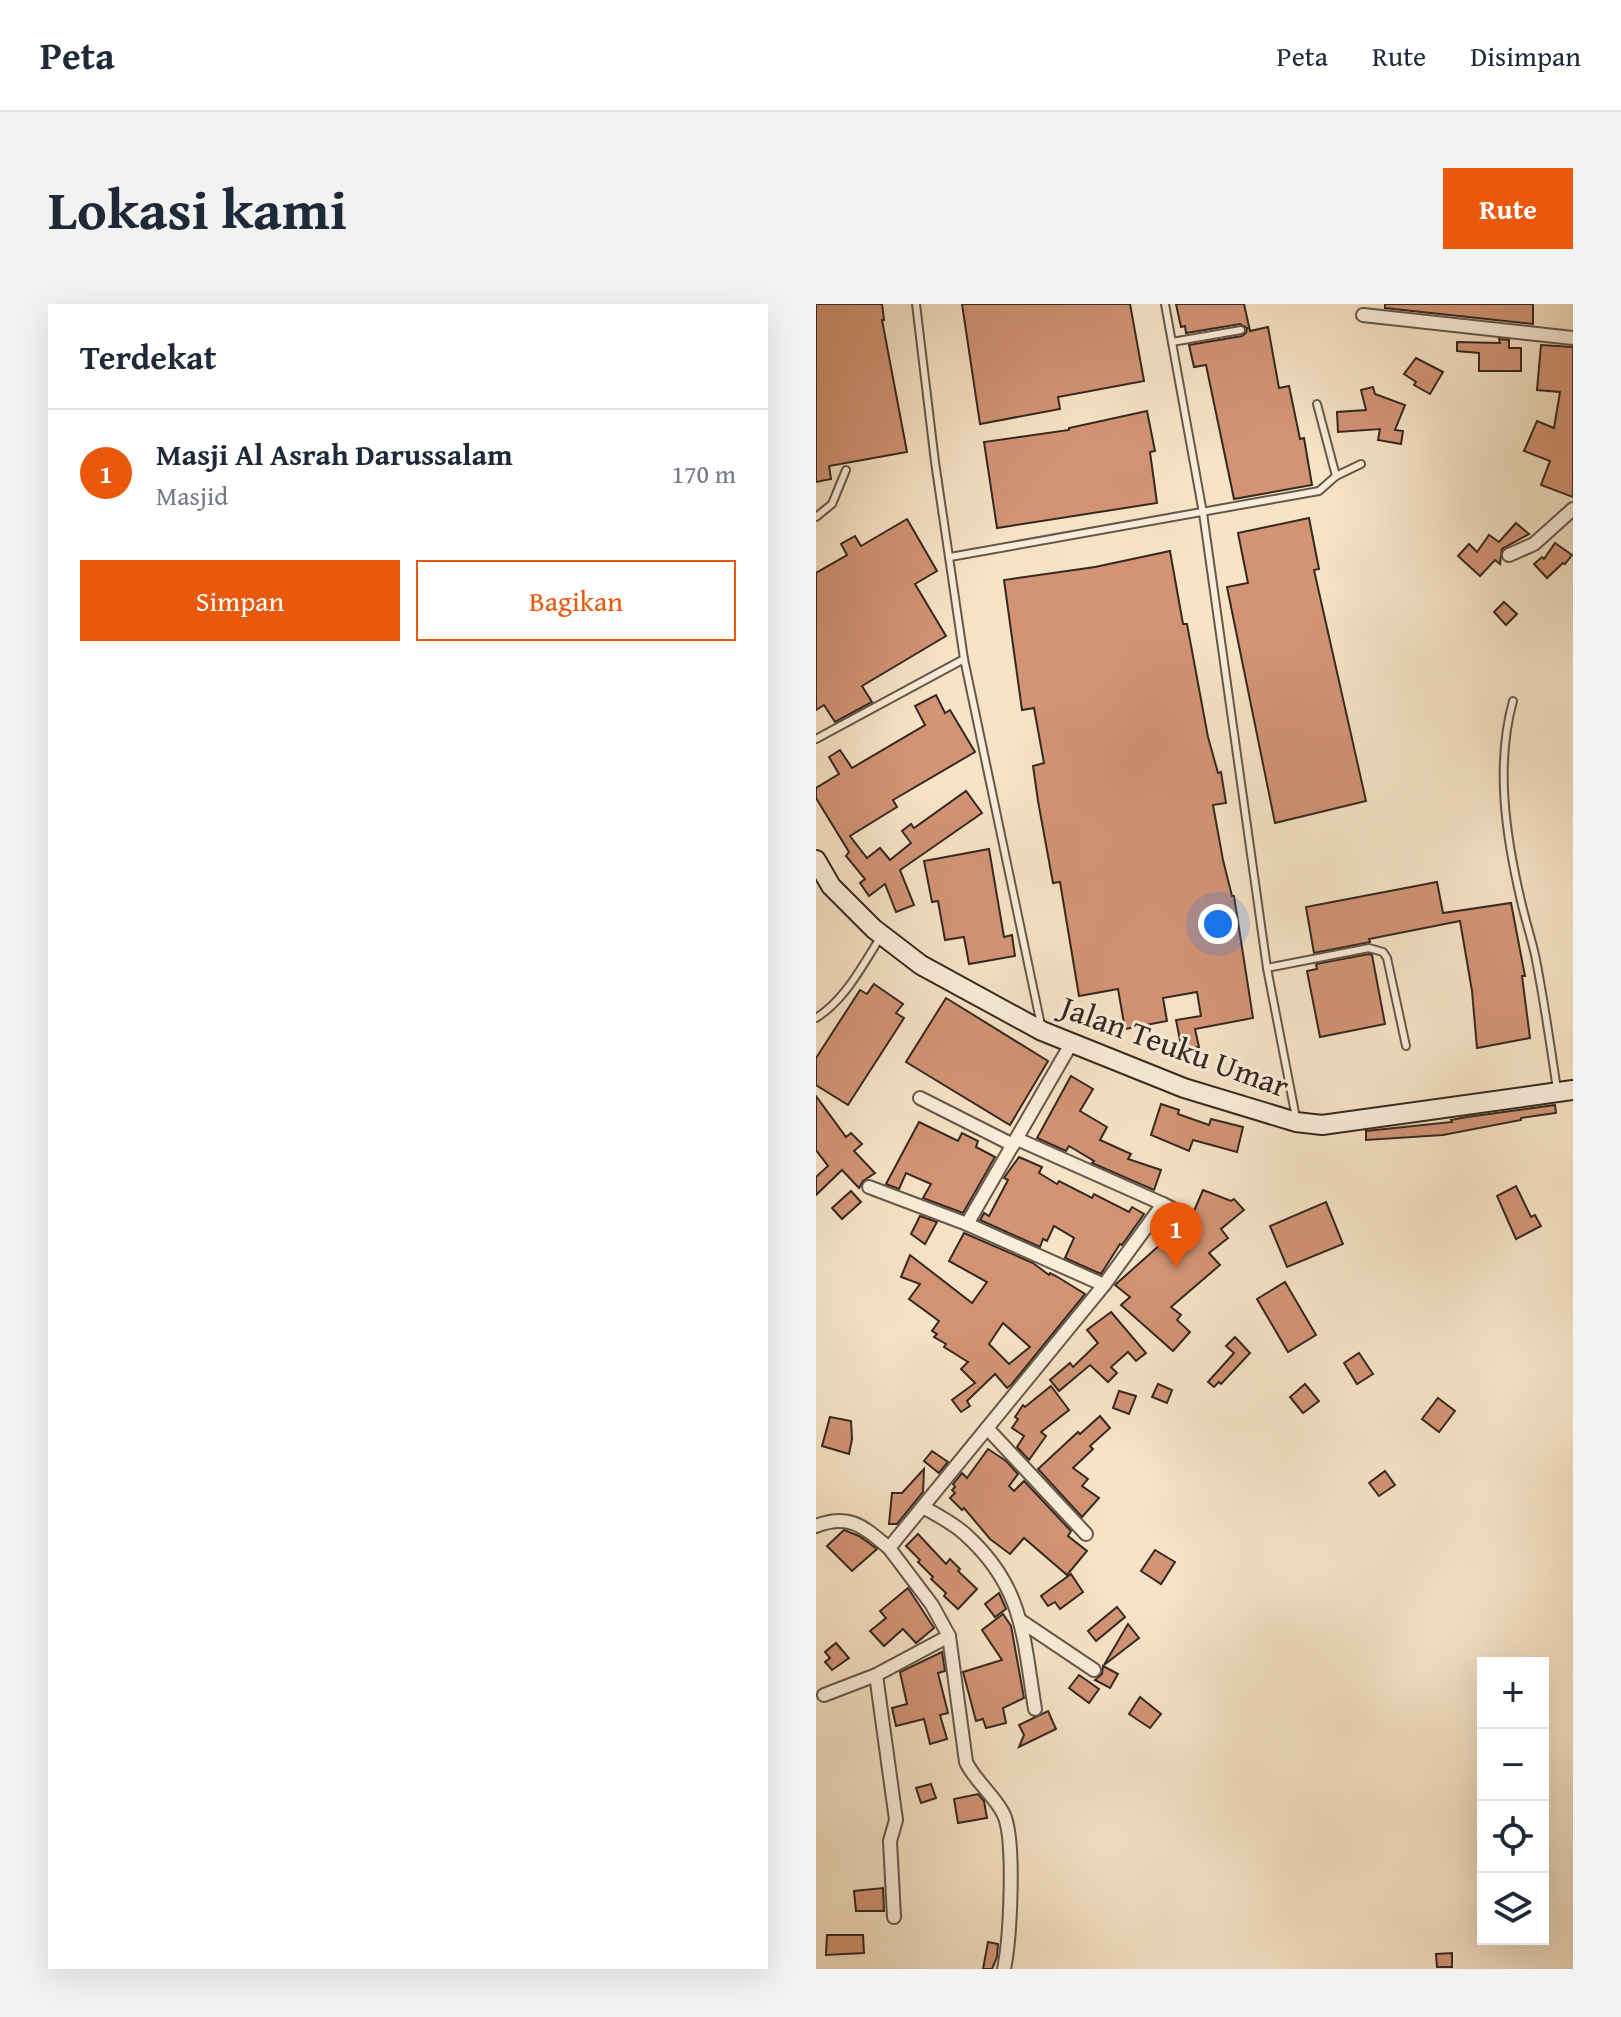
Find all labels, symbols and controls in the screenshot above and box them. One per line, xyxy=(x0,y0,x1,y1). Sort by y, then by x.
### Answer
text: Peta xyxy=(40,27,115,83)
text: Peta xyxy=(1277,35,1328,76)
text: Rute xyxy=(1372,35,1426,76)
text: Disimpan xyxy=(1470,35,1581,76)
text: Lokasi kami xyxy=(48,167,347,250)
button: Rute xyxy=(1443,168,1573,249)
text: Terdekat xyxy=(80,332,217,381)
text: Masji Al Asrah Darussalam xyxy=(156,432,513,476)
text: 1 xyxy=(99,454,113,493)
text: 170 m xyxy=(671,454,736,493)
text: Masjid xyxy=(156,476,228,515)
button: Simpan xyxy=(80,560,400,641)
button: Bagikan xyxy=(416,560,736,641)
your location xyxy=(1198,904,1238,944)
street label: Jalan Teuku Umar xyxy=(1051,982,1296,1109)
pin: 1 xyxy=(1150,1202,1202,1268)
map controls xyxy=(1477,1657,1549,1945)
button: + xyxy=(1477,1657,1549,1729)
button: − xyxy=(1477,1729,1549,1801)
button: locate xyxy=(1477,1801,1549,1873)
button: layers xyxy=(1477,1873,1549,1945)

